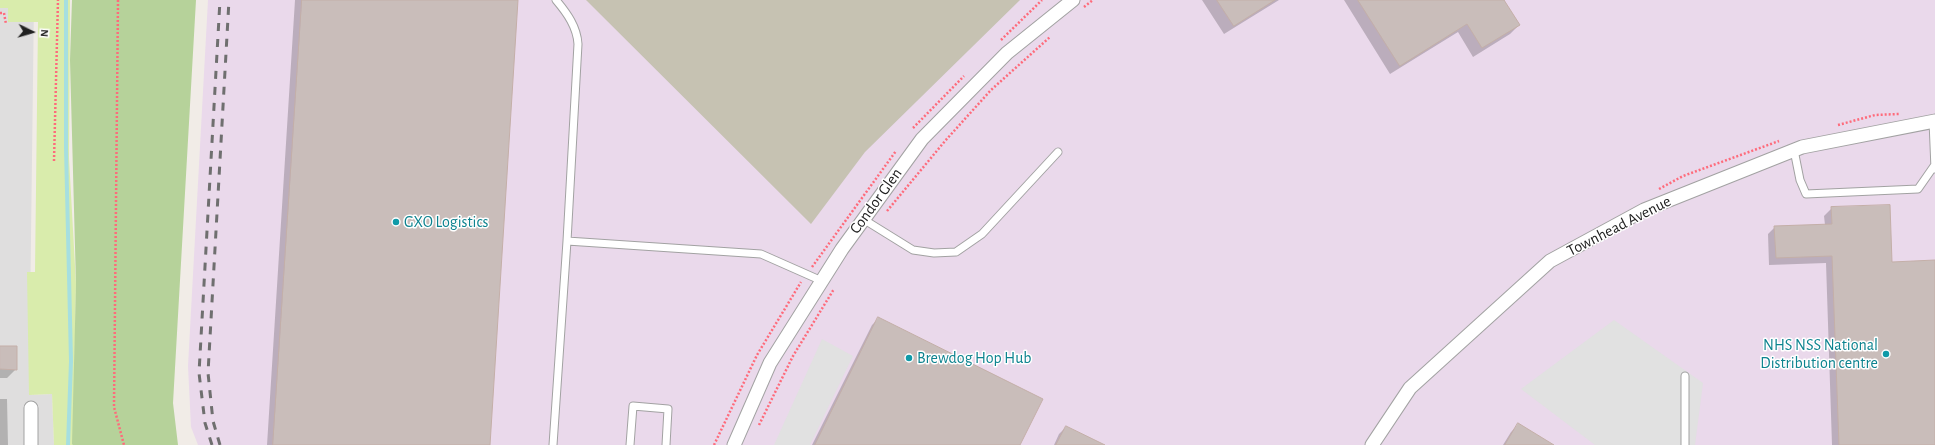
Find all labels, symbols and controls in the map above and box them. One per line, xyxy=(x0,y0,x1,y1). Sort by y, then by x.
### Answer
north arrow xyxy=(12,12,52,52)
text: N xyxy=(39,29,50,37)
street label: Condor Glen xyxy=(846,164,906,238)
street label: Townhead Avenue xyxy=(1564,192,1674,260)
place label: GXO Logistics xyxy=(404,212,488,232)
marker: GXO Logistics xyxy=(391,217,401,227)
place label: NHS NSS National Distribution centre xyxy=(1760,335,1878,373)
place label: Brewdog Hop Hub xyxy=(917,348,1032,368)
marker: NHS NSS National Distribution centre xyxy=(1881,349,1891,359)
marker: Brewdog Hop Hub xyxy=(904,353,914,363)

